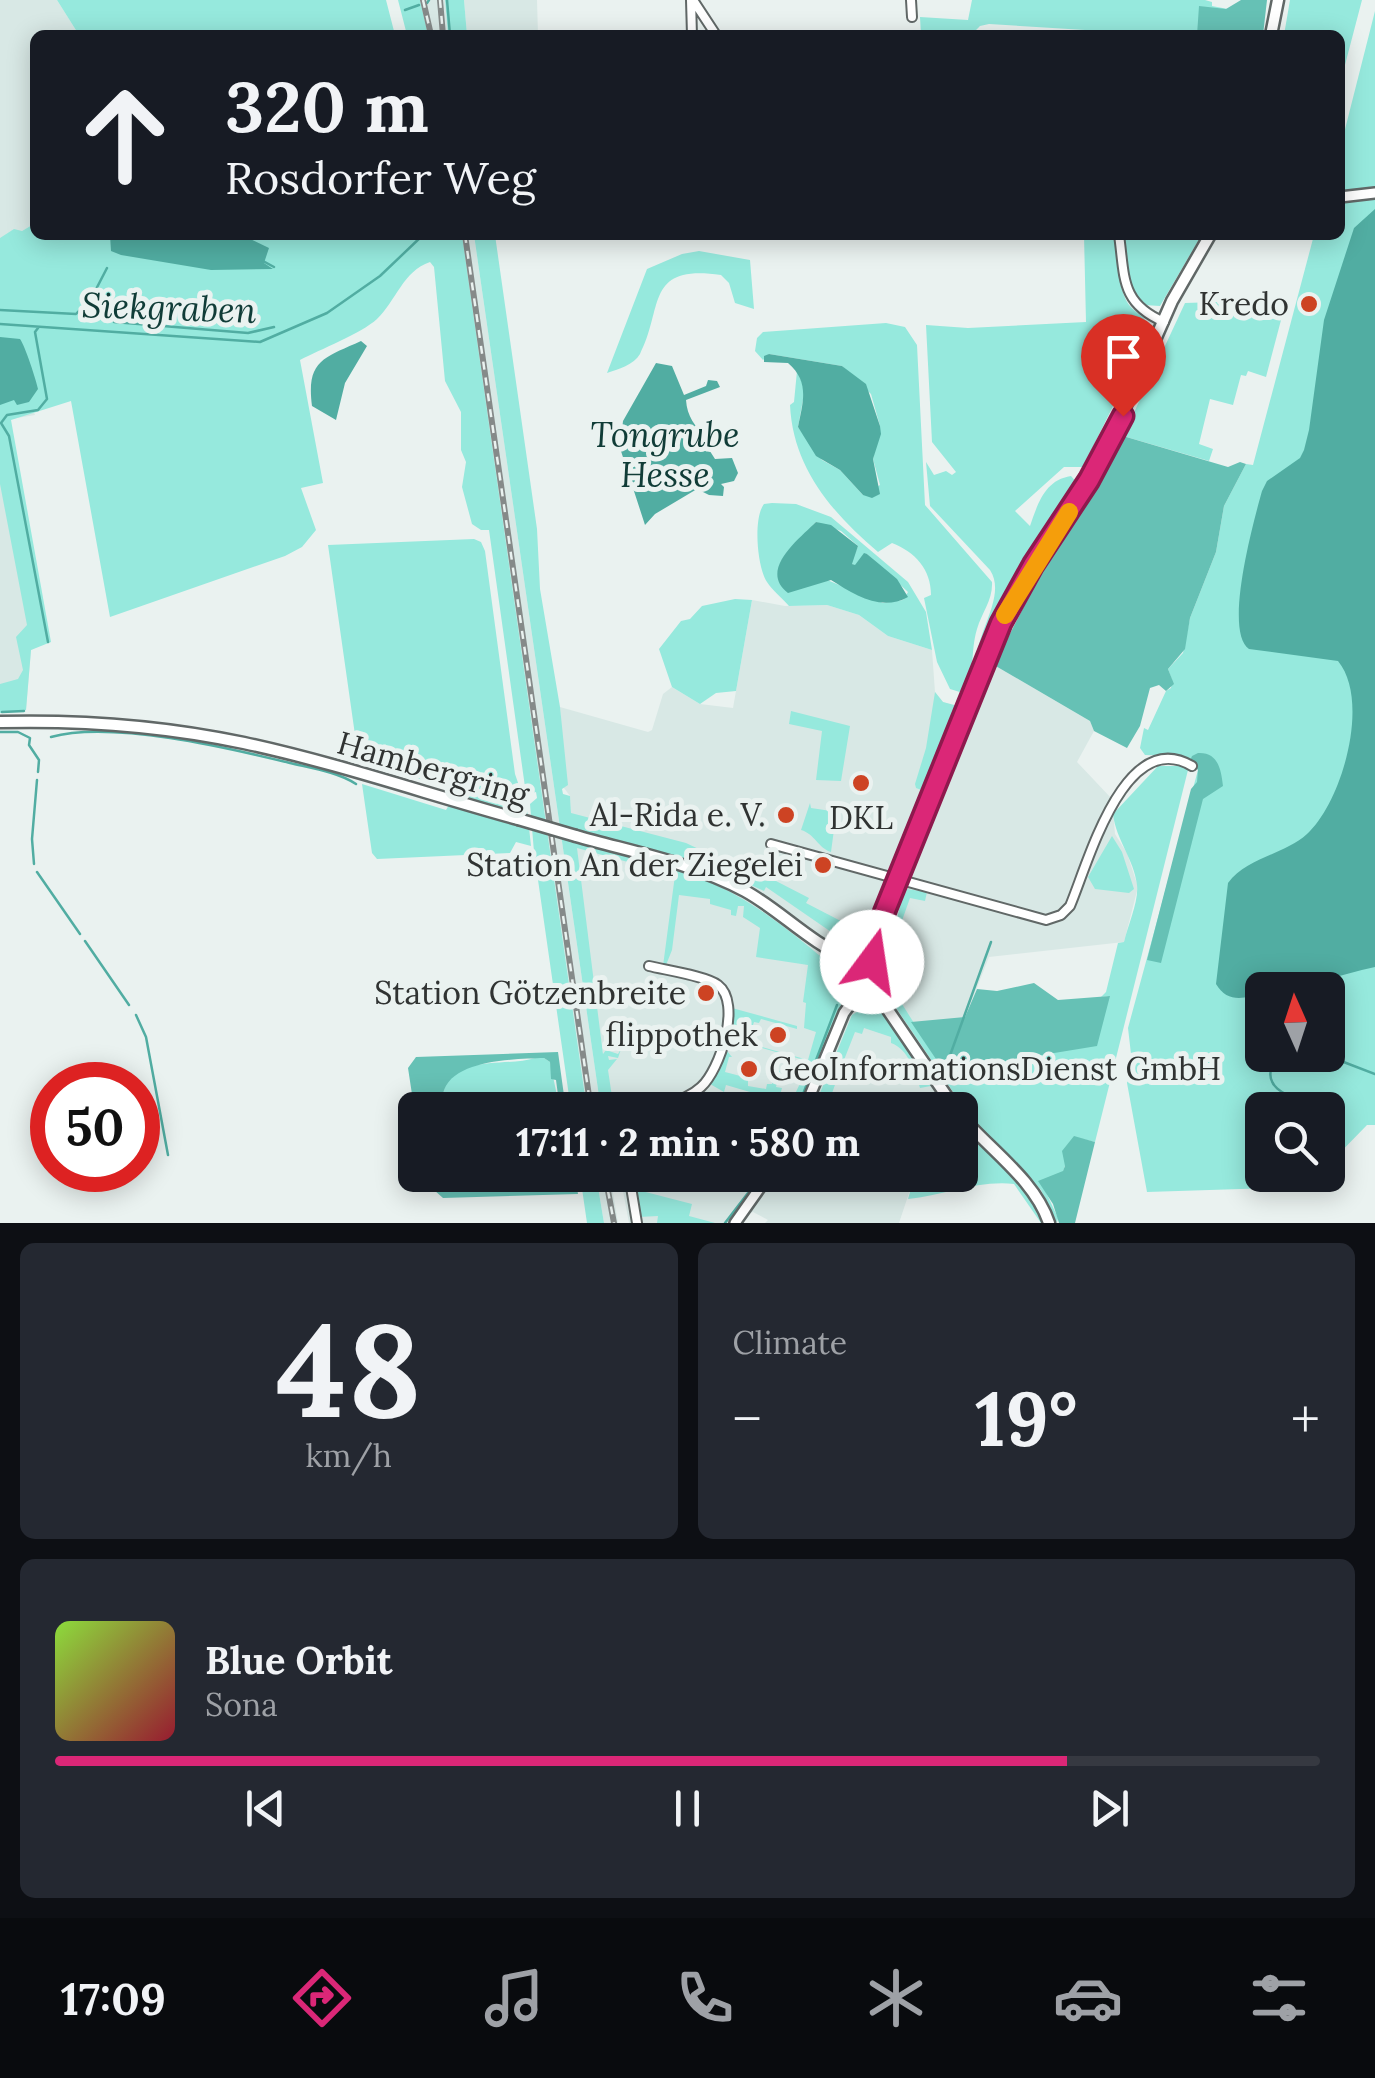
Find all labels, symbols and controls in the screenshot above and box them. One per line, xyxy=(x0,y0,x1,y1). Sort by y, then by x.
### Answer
text: 320 m xyxy=(225,62,429,151)
icon: ahead xyxy=(60,70,190,200)
text: Rosdorfer Weg xyxy=(225,149,536,206)
water label: Siekgraben xyxy=(81,282,258,333)
place label: Kredo xyxy=(1198,283,1289,324)
marker: Kredo xyxy=(1298,293,1320,315)
pin xyxy=(1081,314,1166,417)
icon: arrive xyxy=(1096,329,1151,384)
water label: Tongrube Hesse xyxy=(590,412,740,497)
street label: Hambergring xyxy=(333,722,535,816)
marker: DKL xyxy=(850,772,872,794)
place label: Al-Rida e. V. xyxy=(589,794,766,835)
place label: DKL xyxy=(829,797,893,838)
marker: Al-Rida e. V. xyxy=(775,804,797,826)
place label: Station An der Ziegelei xyxy=(466,844,803,885)
marker: Station An der Ziegelei xyxy=(812,854,834,876)
position arrow xyxy=(820,910,924,1014)
place label: Station Götzenbreite xyxy=(374,972,686,1013)
north arrow xyxy=(1245,972,1345,1072)
map controls xyxy=(1245,972,1345,1192)
marker: Station Götzenbreite xyxy=(695,982,717,1004)
place label: flippothek xyxy=(606,1014,758,1055)
marker: flippothek xyxy=(767,1024,789,1046)
place label: GeoInformationsDienst GmbH xyxy=(769,1048,1221,1089)
marker: GeoInformationsDienst GmbH xyxy=(738,1058,760,1080)
speed limit sign: 50 xyxy=(30,1062,160,1192)
button: search xyxy=(1245,1092,1345,1192)
text: 17:11 · 2 min · 580 m xyxy=(516,1118,860,1166)
text: 48 xyxy=(276,1286,421,1453)
text: Climate xyxy=(733,1322,847,1363)
text: 19° xyxy=(975,1371,1077,1467)
text: − xyxy=(733,1384,762,1454)
text: + xyxy=(1291,1384,1320,1454)
text: km/h xyxy=(306,1435,392,1476)
text: Blue Orbit xyxy=(205,1636,392,1684)
text: Sona xyxy=(205,1684,278,1725)
icon: previous xyxy=(238,1781,293,1836)
icon: pause xyxy=(660,1781,715,1836)
icon: next xyxy=(1082,1781,1137,1836)
icon: directions xyxy=(287,1963,357,2033)
icon: music xyxy=(479,1963,549,2033)
icon: phone xyxy=(670,1963,740,2033)
icon: climate xyxy=(861,1963,931,2033)
icon: car xyxy=(1053,1963,1123,2033)
icon: filters xyxy=(1244,1963,1314,2033)
text: 17:09 xyxy=(61,1970,166,2027)

